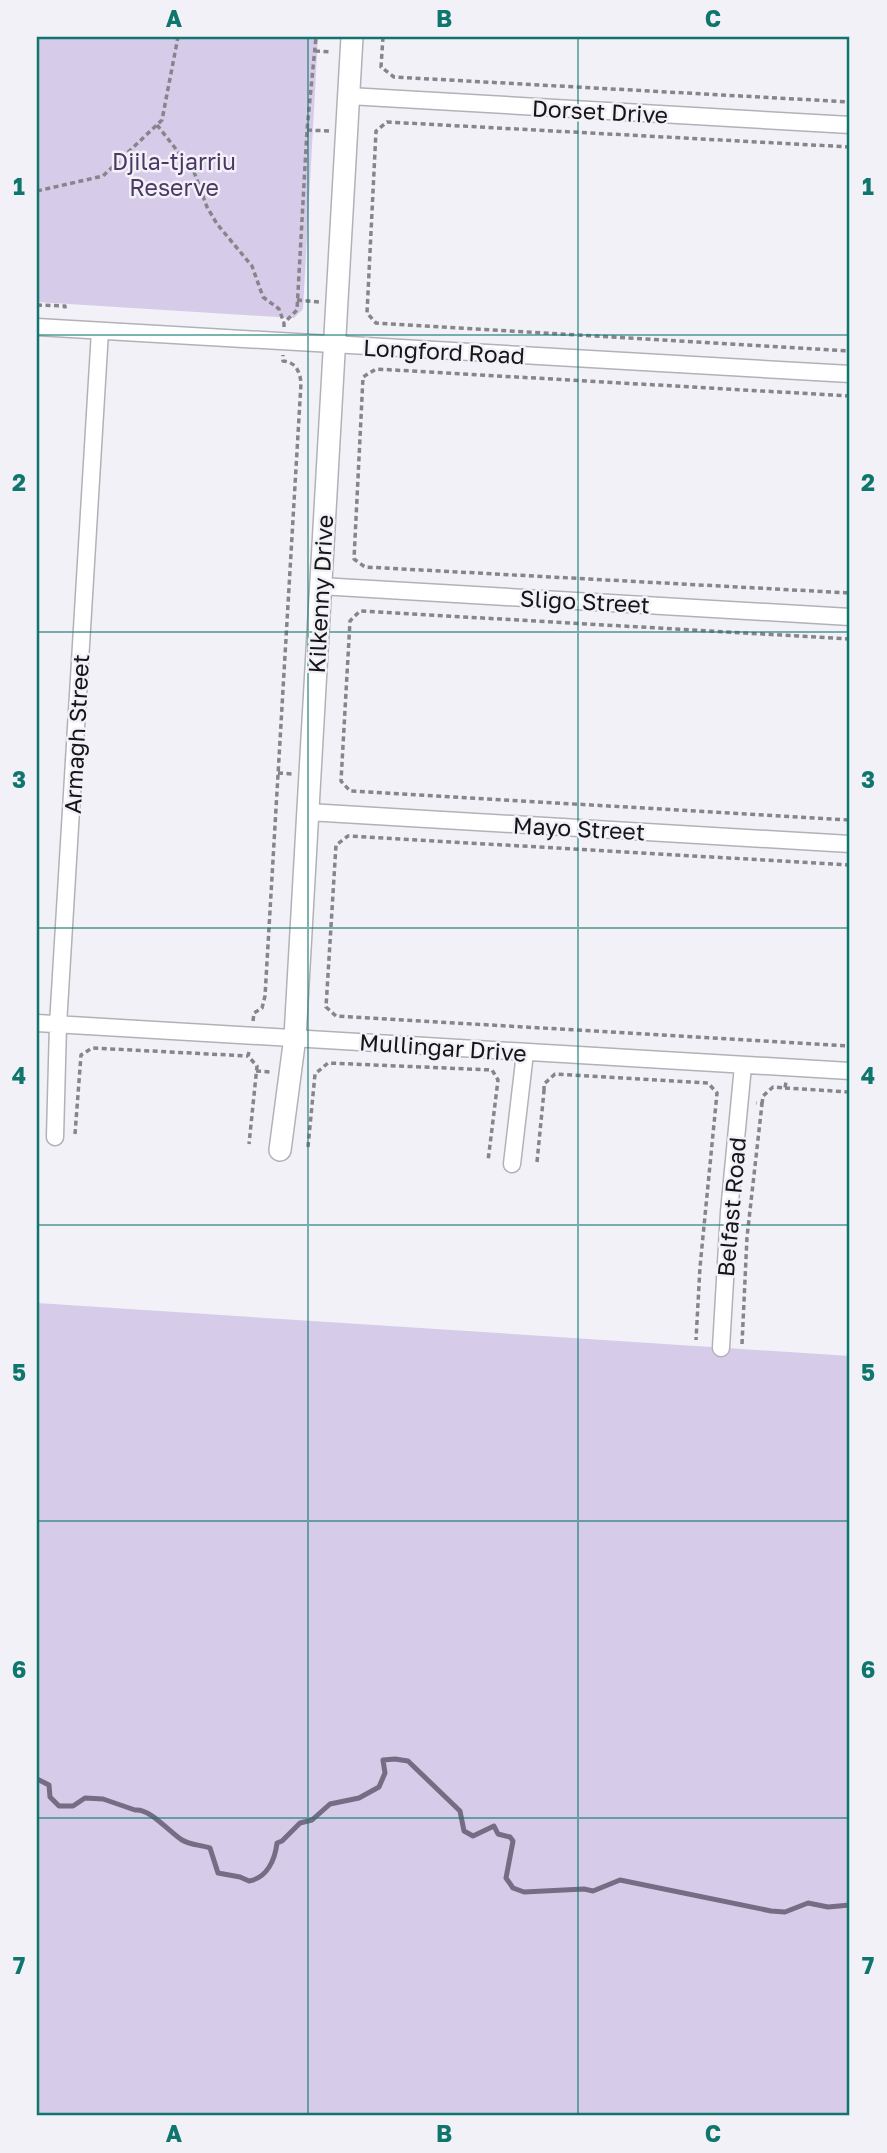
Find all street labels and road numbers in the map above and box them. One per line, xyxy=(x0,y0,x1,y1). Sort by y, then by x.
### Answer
street label: Dorset Drive xyxy=(531,93,669,129)
street label: Longford Road xyxy=(362,333,526,369)
street label: Kilkenny Drive xyxy=(302,514,338,674)
street label: Sligo Street xyxy=(519,584,651,618)
street label: Armagh Street xyxy=(58,653,94,815)
street label: Mayo Street xyxy=(512,811,646,845)
street label: Mullingar Drive xyxy=(358,1027,528,1067)
street label: Belfast Road xyxy=(711,1136,751,1278)

